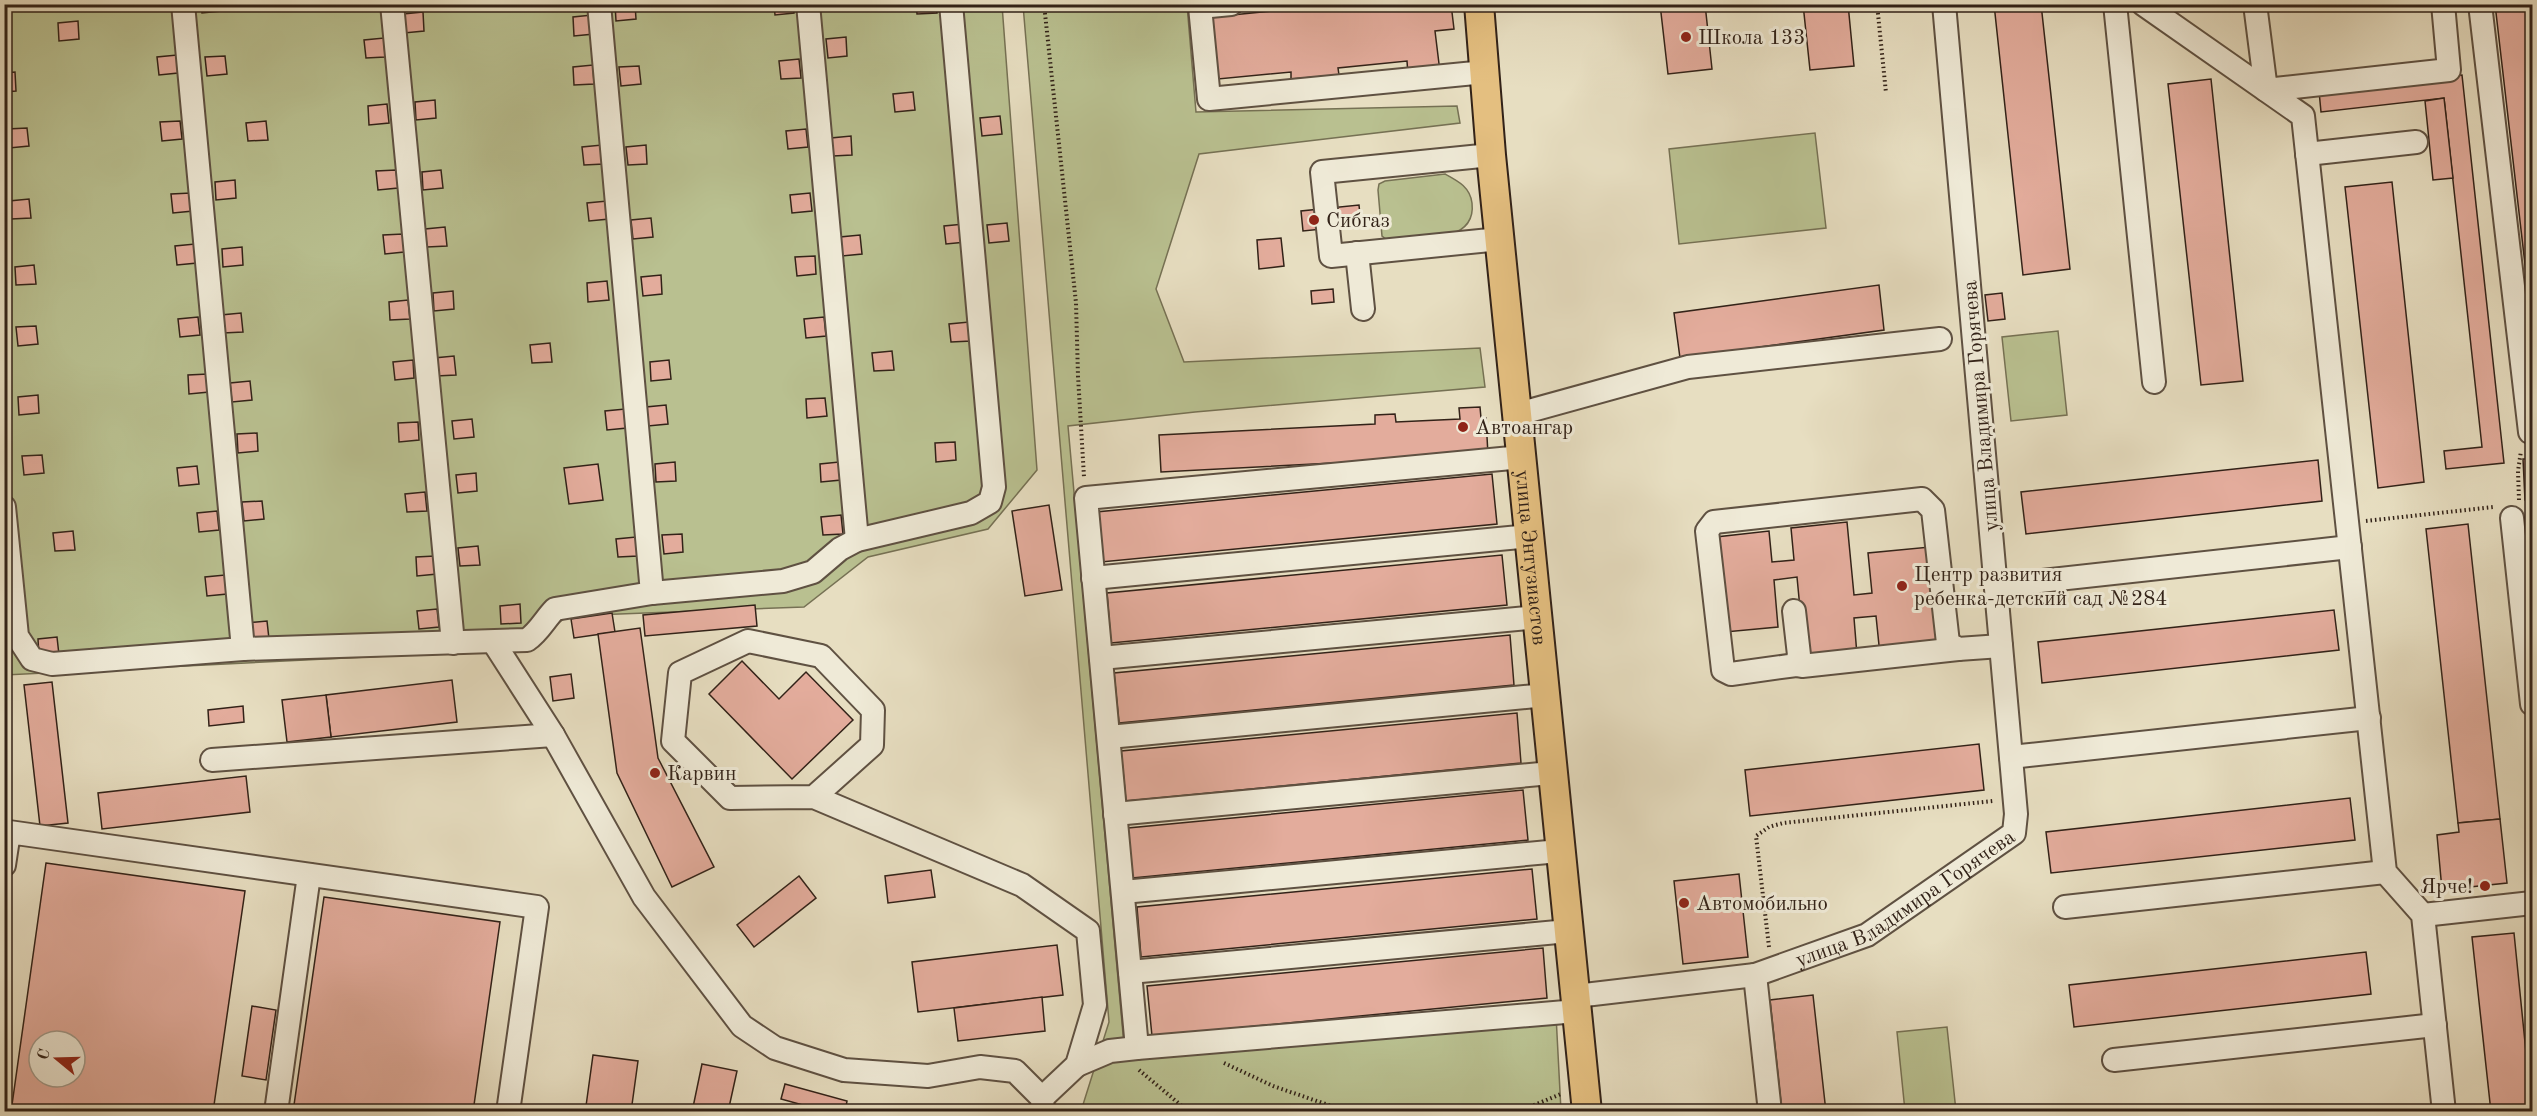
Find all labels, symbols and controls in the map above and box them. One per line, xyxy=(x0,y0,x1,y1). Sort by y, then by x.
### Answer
place label: Школа 133 xyxy=(1698,28,1805,49)
marker: Школа 133 xyxy=(1679,30,1693,44)
place label: Сибгаз xyxy=(1326,211,1390,232)
marker: Сибгаз xyxy=(1307,213,1321,227)
street label: улица Владимира Горячева xyxy=(1960,279,2003,532)
place label: Автоангар xyxy=(1475,418,1573,439)
marker: Автоангар xyxy=(1456,420,1470,434)
street label: улица Энтузиастов xyxy=(1511,469,1549,646)
place label: Центр развития ребенка-детский сад №284 xyxy=(1914,565,2168,610)
marker: Центр развития ребенка-детский сад №284 xyxy=(1895,579,1909,593)
place label: Карвин xyxy=(667,764,736,785)
marker: Карвин xyxy=(648,766,662,780)
street label: улица Владимира Горячева xyxy=(1793,827,2019,972)
place label: Ярче! xyxy=(2420,877,2473,898)
marker: Ярче! xyxy=(2478,879,2492,893)
place label: Автомобильно xyxy=(1696,894,1828,915)
marker: Автомобильно xyxy=(1677,896,1691,910)
north arrow xyxy=(27,1029,87,1089)
text: С xyxy=(35,1047,54,1062)

